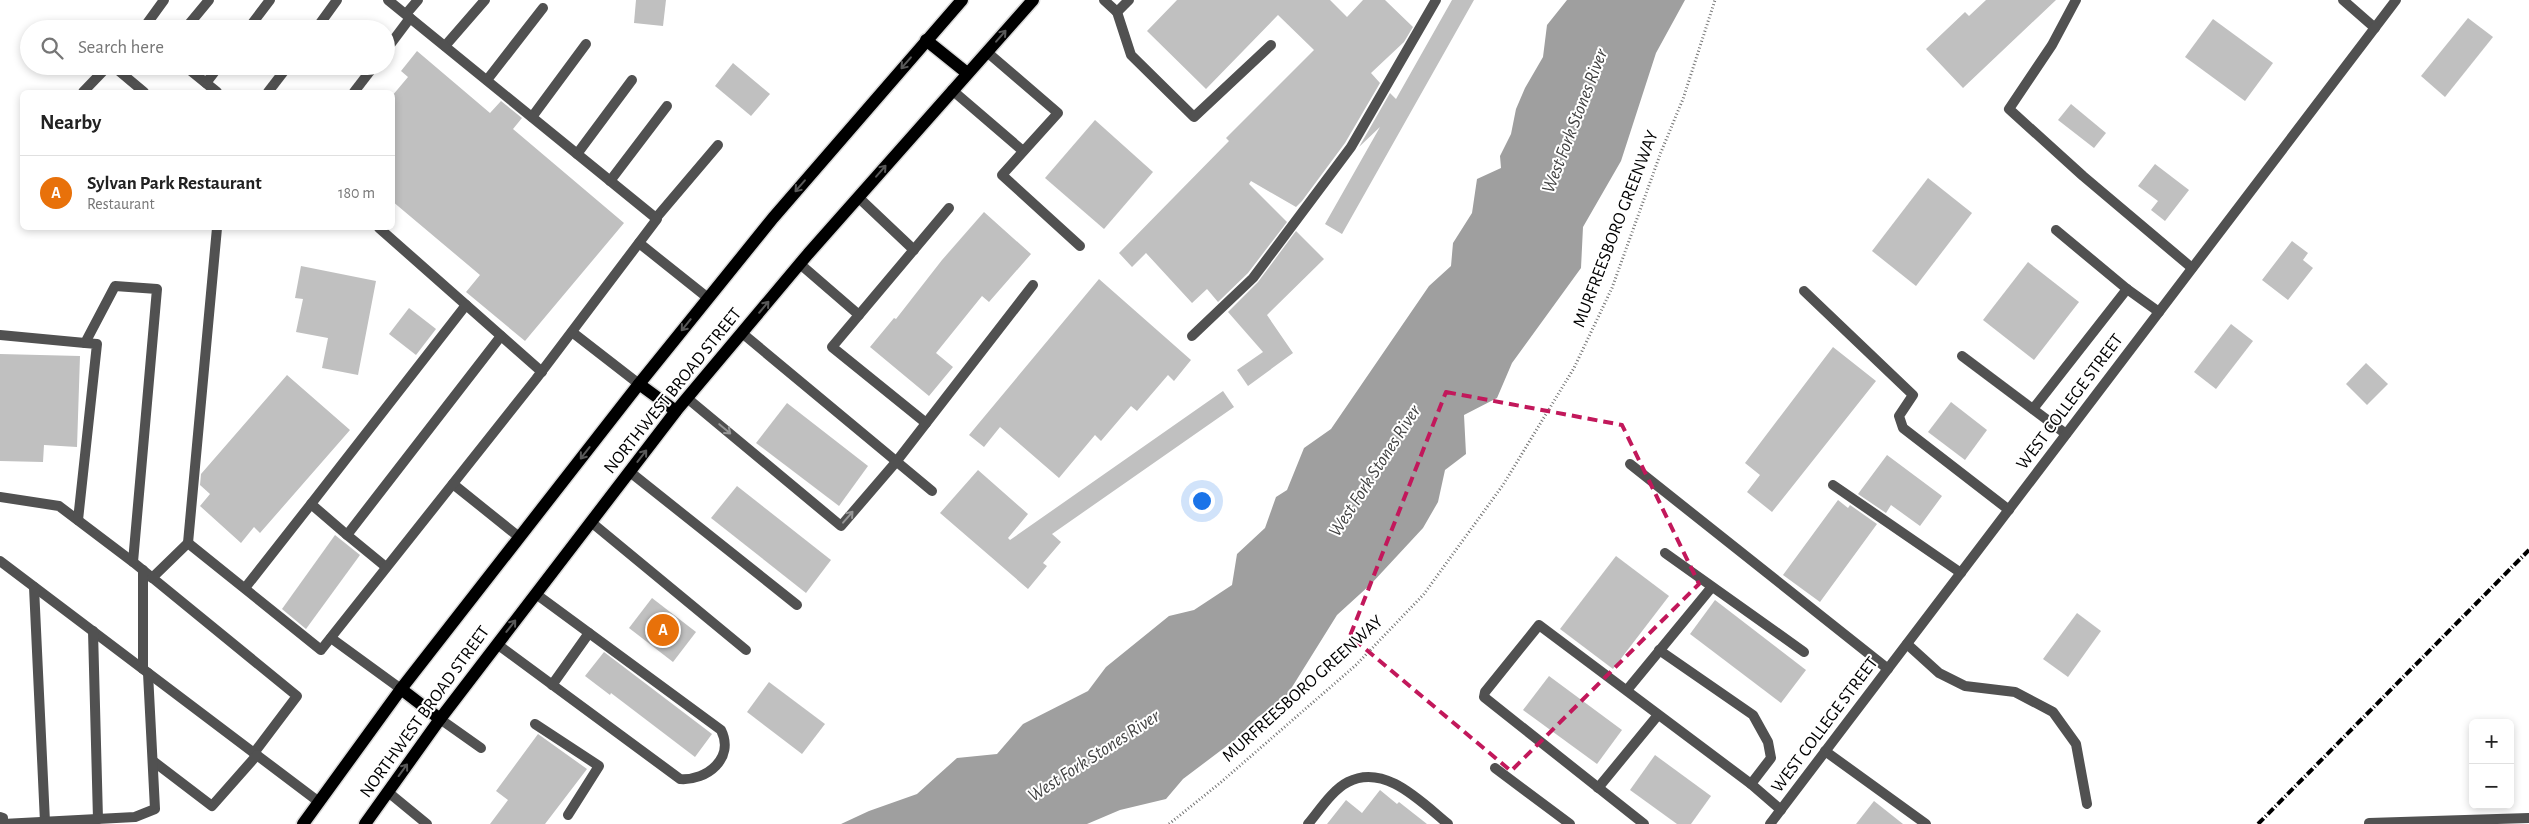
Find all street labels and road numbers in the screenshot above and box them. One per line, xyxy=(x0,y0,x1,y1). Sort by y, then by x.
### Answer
street label: MURFREESBORO GREENWAY xyxy=(1570,128,1662,330)
street label: NORTHWEST BROAD STREET xyxy=(601,305,745,477)
street label: WEST COLLEGE STREET xyxy=(2013,331,2127,473)
street label: MURFREESBORO GREENWAY xyxy=(1219,612,1387,766)
street label: NORTHWEST BROAD STREET xyxy=(357,623,493,801)
street label: WEST COLLEGE STREET xyxy=(1768,654,1882,796)

